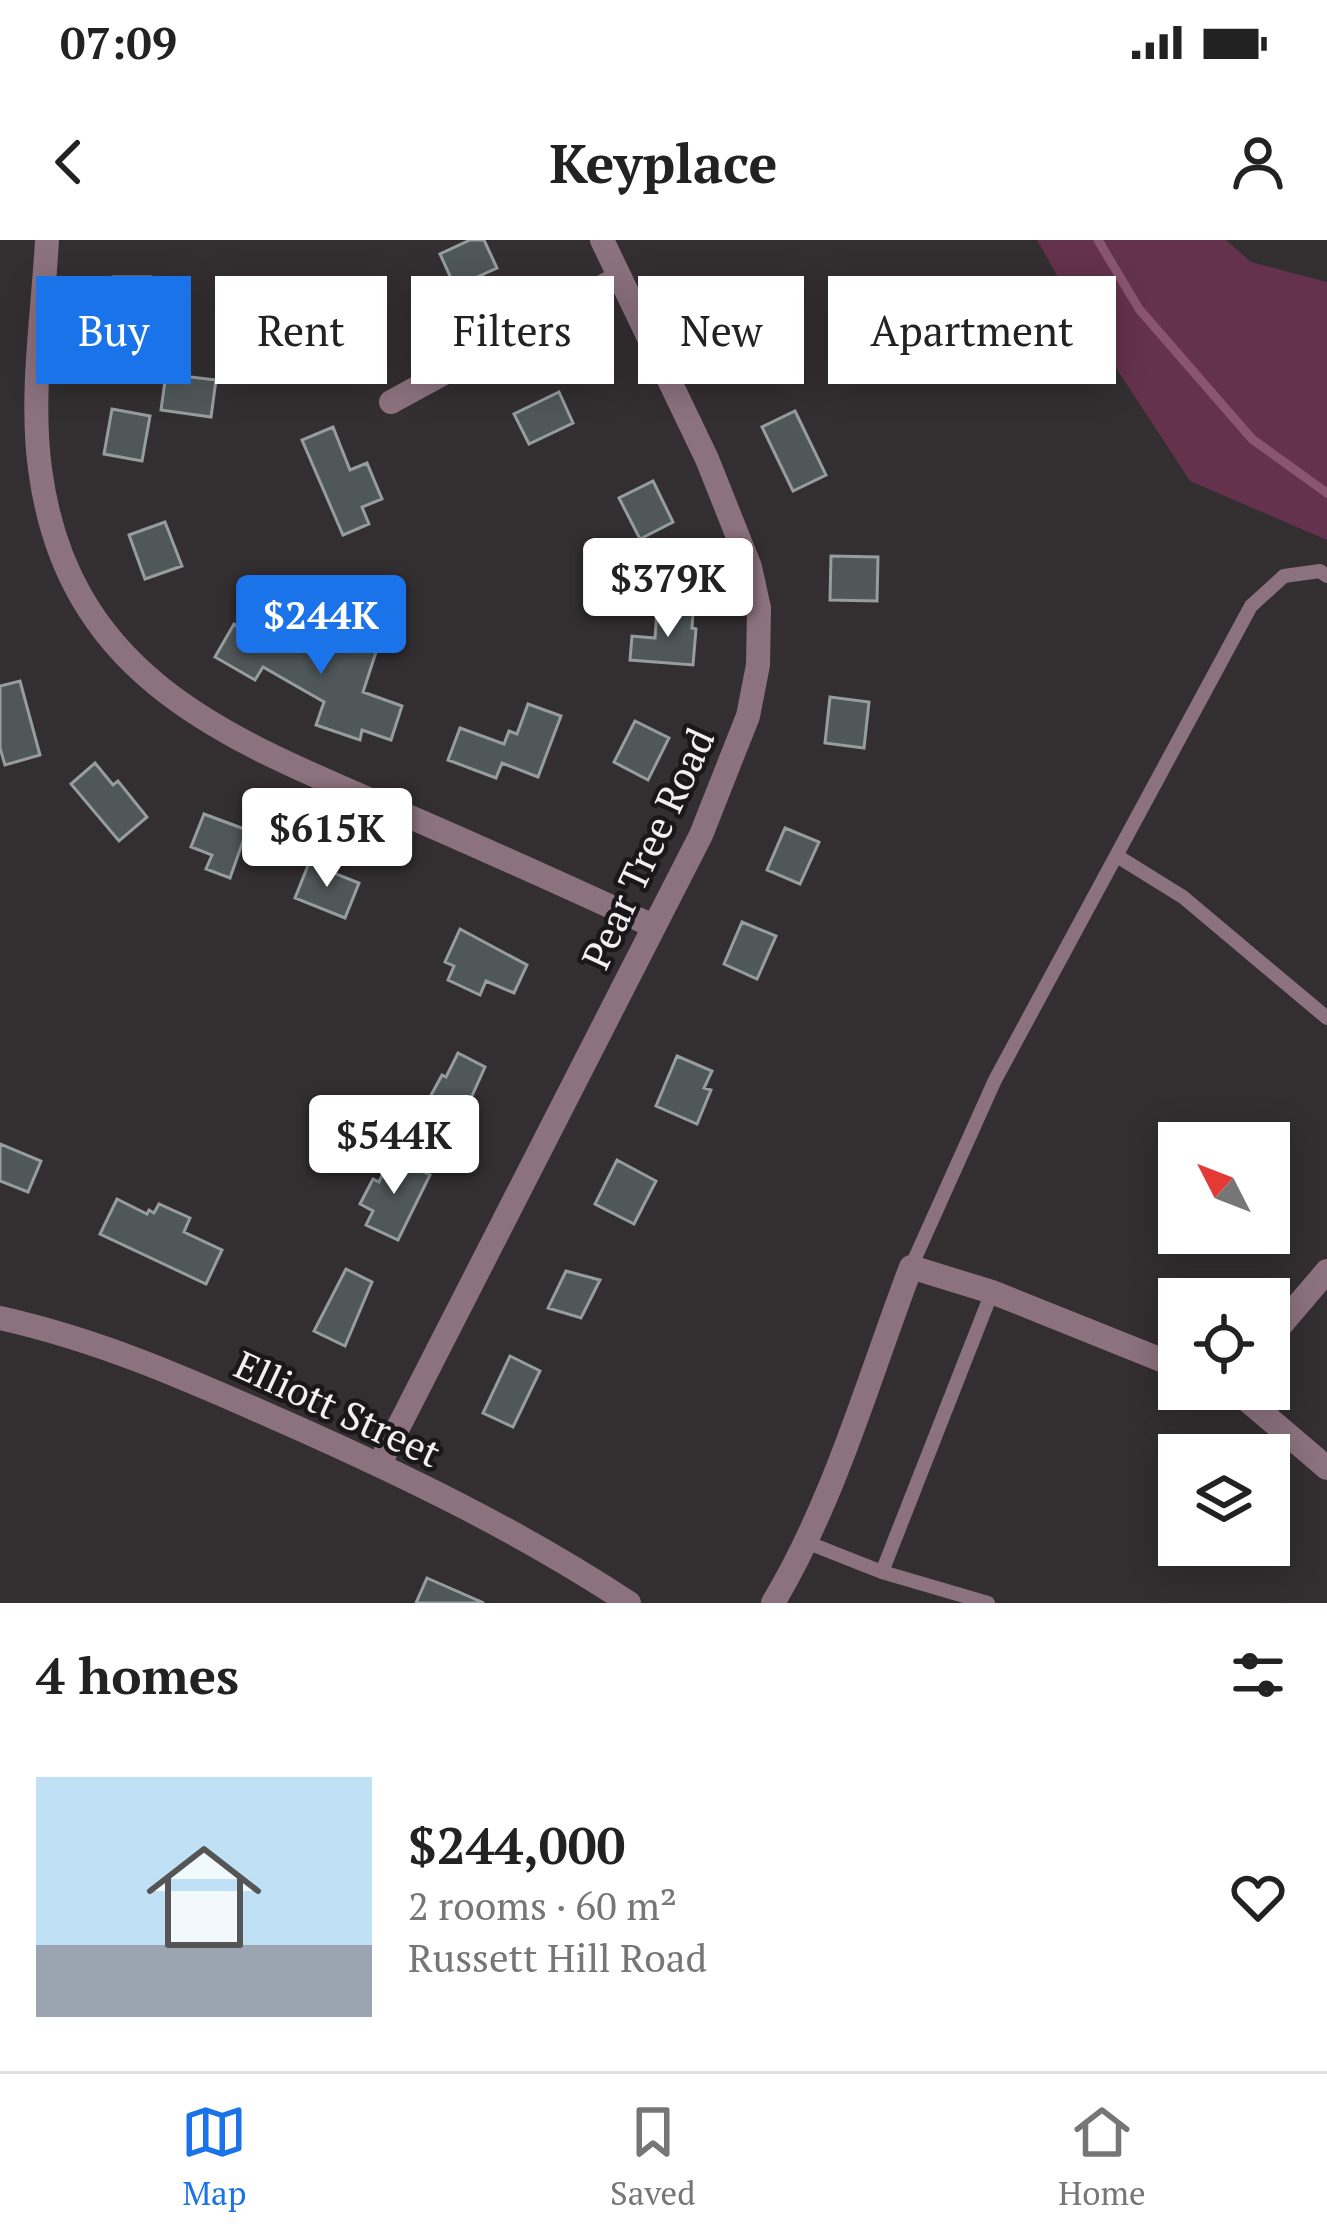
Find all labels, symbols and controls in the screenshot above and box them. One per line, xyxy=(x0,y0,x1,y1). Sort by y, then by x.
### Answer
text: 07:09 xyxy=(60,12,177,72)
text: Keyplace xyxy=(550,127,777,198)
icon: back xyxy=(36,129,102,195)
icon: person xyxy=(1225,129,1291,195)
chip: Buy xyxy=(36,276,191,384)
chip: Rent xyxy=(215,276,387,384)
chip: Filters xyxy=(411,276,614,384)
chip: New xyxy=(638,276,804,384)
chip: Apartment xyxy=(828,276,1116,384)
pin: $379K xyxy=(584,538,752,640)
text: $379K xyxy=(610,551,726,603)
pin: $244K xyxy=(237,575,405,677)
text: $244K xyxy=(263,588,379,640)
street label: Pear Tree Road xyxy=(569,719,725,977)
pin: $615K xyxy=(243,788,411,890)
text: $615K xyxy=(269,801,385,853)
pin: $544K xyxy=(310,1095,478,1197)
text: $544K xyxy=(336,1108,452,1160)
north arrow xyxy=(1158,1122,1290,1254)
map controls xyxy=(1158,1122,1290,1566)
button: locate xyxy=(1158,1278,1290,1410)
street label: Elliott Street xyxy=(227,1338,449,1478)
button: layers xyxy=(1158,1434,1290,1566)
text: 4 homes xyxy=(36,1641,239,1709)
icon: filters xyxy=(1225,1642,1291,1708)
text: $244,000 xyxy=(408,1811,625,1879)
icon: home xyxy=(132,1825,276,1969)
icon: heart xyxy=(1225,1864,1291,1930)
text: 2 rooms · 60 m² xyxy=(408,1879,677,1931)
text: Russett Hill Road xyxy=(408,1931,707,1983)
tab: Map xyxy=(181,2099,247,2214)
tab: Saved xyxy=(610,2099,696,2214)
tab: Home xyxy=(1058,2099,1146,2214)

